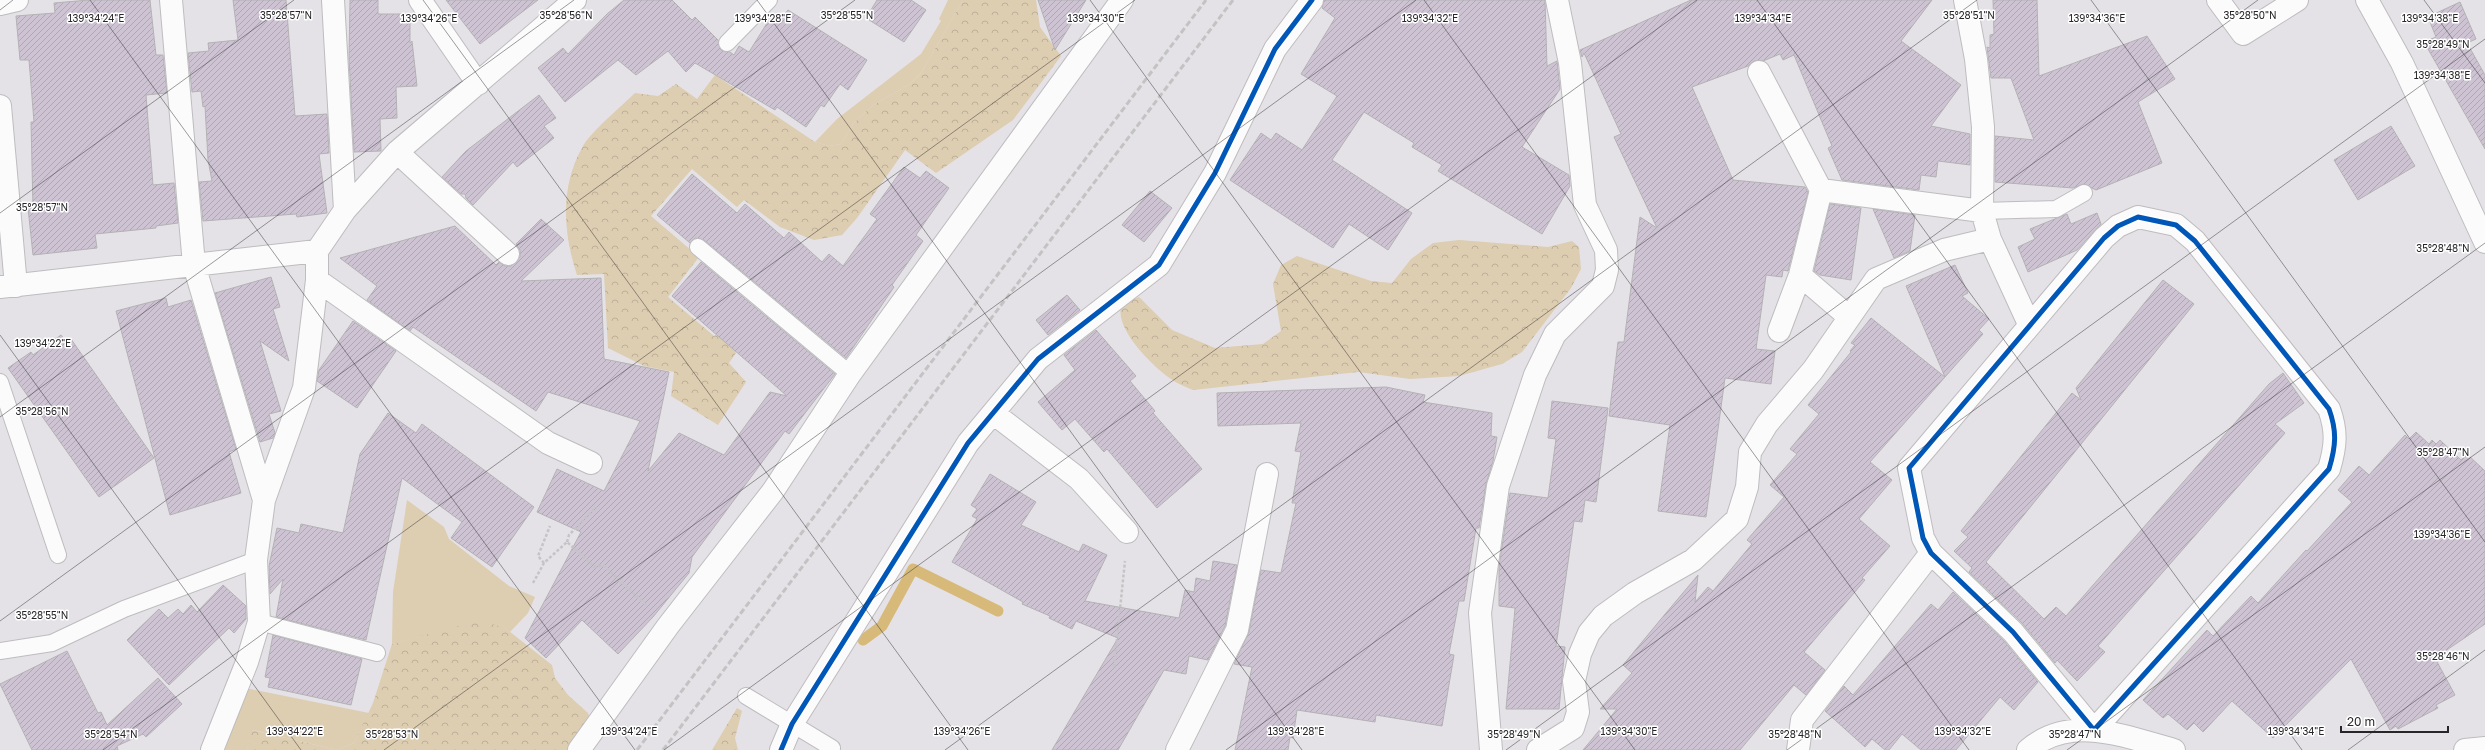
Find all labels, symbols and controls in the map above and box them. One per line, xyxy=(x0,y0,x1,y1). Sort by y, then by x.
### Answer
text: 35°28'57"N xyxy=(260,9,312,21)
text: 35°28'56"N xyxy=(540,9,593,21)
text: 35°28'55"N xyxy=(821,9,873,21)
text: 35°28'51"N xyxy=(1943,9,1995,21)
text: 35°28'50"N xyxy=(2223,9,2277,21)
text: 139°34'24"E xyxy=(68,12,124,24)
text: 139°34'26"E xyxy=(401,12,457,24)
text: 139°34'28"E xyxy=(735,12,791,24)
text: 139°34'30"E xyxy=(1068,12,1124,24)
text: 139°34'32"E xyxy=(1402,12,1458,24)
text: 139°34'34"E xyxy=(1735,12,1791,24)
text: 139°34'36"E xyxy=(2069,12,2125,24)
text: 139°34'38"E xyxy=(2402,12,2458,24)
text: 35°28'49"N xyxy=(2416,38,2470,50)
text: 139°34'38"E xyxy=(2414,69,2470,81)
text: 35°28'57"N xyxy=(16,201,68,213)
text: 35°28'48"N xyxy=(2416,242,2470,254)
text: 139°34'22"E xyxy=(15,337,71,349)
text: 35°28'56"N xyxy=(16,405,69,417)
text: 35°28'47"N xyxy=(2417,446,2469,458)
text: 139°34'36"E xyxy=(2414,528,2470,540)
text: 35°28'55"N xyxy=(16,609,68,621)
text: 35°28'46"N xyxy=(2416,650,2470,662)
scale bar xyxy=(2341,708,2448,734)
text: 20 m xyxy=(2347,714,2375,729)
text: 139°34'22"E xyxy=(267,725,323,737)
text: 139°34'24"E xyxy=(601,725,657,737)
text: 139°34'26"E xyxy=(934,725,990,737)
text: 139°34'28"E xyxy=(1268,725,1324,737)
text: 139°34'30"E xyxy=(1601,725,1657,737)
text: 139°34'32"E xyxy=(1935,725,1991,737)
text: 139°34'34"E xyxy=(2268,725,2324,737)
text: 35°28'54"N xyxy=(84,728,138,740)
text: 35°28'53"N xyxy=(366,728,418,740)
text: 35°28'49"N xyxy=(1487,728,1541,740)
text: 35°28'48"N xyxy=(1768,728,1822,740)
text: 35°28'47"N xyxy=(2049,728,2101,740)

